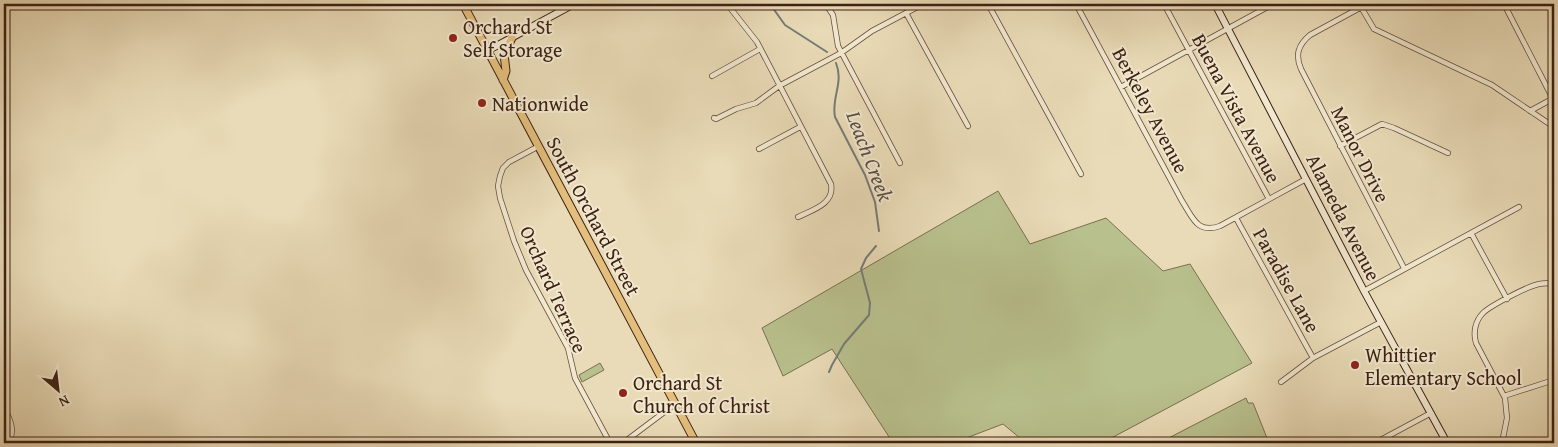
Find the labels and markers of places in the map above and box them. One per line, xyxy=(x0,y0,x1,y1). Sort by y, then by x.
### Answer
place label: Orchard St Self Storage xyxy=(463,12,562,64)
marker: Orchard St Self Storage xyxy=(447,32,459,44)
place label: Nationwide xyxy=(492,89,589,118)
marker: Nationwide xyxy=(476,97,488,109)
place label: Whittier Elementary School xyxy=(1365,340,1522,392)
marker: Whittier Elementary School xyxy=(1349,359,1361,371)
place label: Orchard St Church of Christ xyxy=(633,368,770,420)
marker: Orchard St Church of Christ xyxy=(617,387,629,399)

